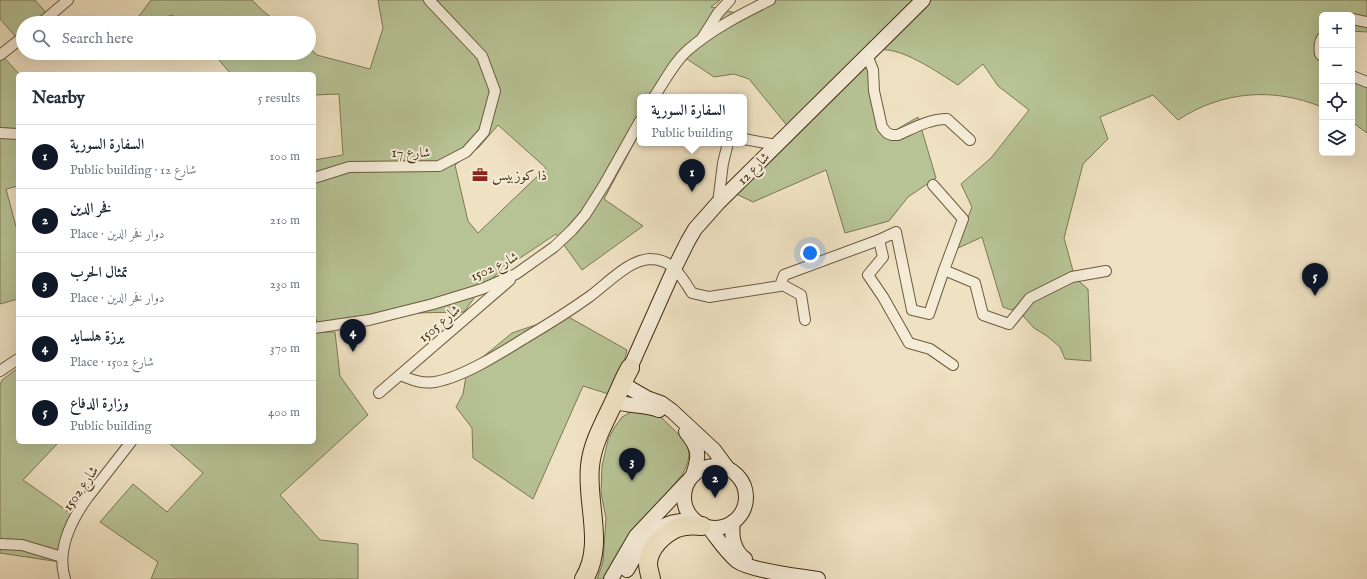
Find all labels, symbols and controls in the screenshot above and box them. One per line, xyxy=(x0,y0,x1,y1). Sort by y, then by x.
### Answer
map controls xyxy=(1319,12,1355,156)
button: + xyxy=(1319,12,1355,48)
search box xyxy=(16,16,316,60)
icon: search xyxy=(30,27,52,49)
text: Search here xyxy=(62,29,133,48)
button: − xyxy=(1319,48,1355,84)
button: locate xyxy=(1319,84,1355,120)
text: Nearby xyxy=(32,88,85,109)
text: 5 results xyxy=(258,90,300,107)
popup xyxy=(637,94,747,146)
text: السفارة السورية xyxy=(651,101,725,120)
button: layers xyxy=(1319,120,1355,156)
text: Public building xyxy=(651,125,733,142)
text: السفارة السورية xyxy=(70,135,144,154)
street label: شارع 17 xyxy=(391,144,431,164)
text: 1 xyxy=(43,148,47,165)
text: 100 m xyxy=(270,148,300,165)
street label: شارع 12 xyxy=(733,148,775,190)
pin: 1 xyxy=(679,159,705,192)
text: Public building · شارع 12 xyxy=(70,162,196,179)
office icon: ذا كوزبيس xyxy=(471,166,489,184)
place label: ذا كوزبيس xyxy=(492,167,547,185)
text: فخر الدين xyxy=(70,199,112,218)
text: 2 xyxy=(42,212,48,229)
text: 210 m xyxy=(270,212,300,229)
text: Place · دوار فخر الدين xyxy=(70,226,165,243)
your location xyxy=(800,243,820,263)
street label: شارع 1502 xyxy=(467,248,522,288)
text: تمثال الحرب xyxy=(70,263,128,282)
pin: 5 xyxy=(1302,263,1328,296)
text: 3 xyxy=(43,276,47,293)
text: 230 m xyxy=(270,276,300,293)
text: Place · دوار فخر الدين xyxy=(70,290,165,307)
street label: شارع 1505 xyxy=(415,301,466,348)
pin: 4 xyxy=(340,319,366,352)
text: يرزة هلسايد xyxy=(70,327,124,346)
text: 4 xyxy=(42,340,48,357)
text: 370 m xyxy=(270,340,300,357)
text: Place · شارع 1502 xyxy=(70,354,154,371)
text: وزارة الدفاع xyxy=(70,394,129,413)
text: 5 xyxy=(43,404,47,421)
text: 400 m xyxy=(268,404,300,421)
text: Public building xyxy=(70,418,152,435)
pin: 3 xyxy=(619,448,645,481)
street label: شارع 1502 xyxy=(59,462,104,516)
pin: 2 xyxy=(702,465,728,498)

